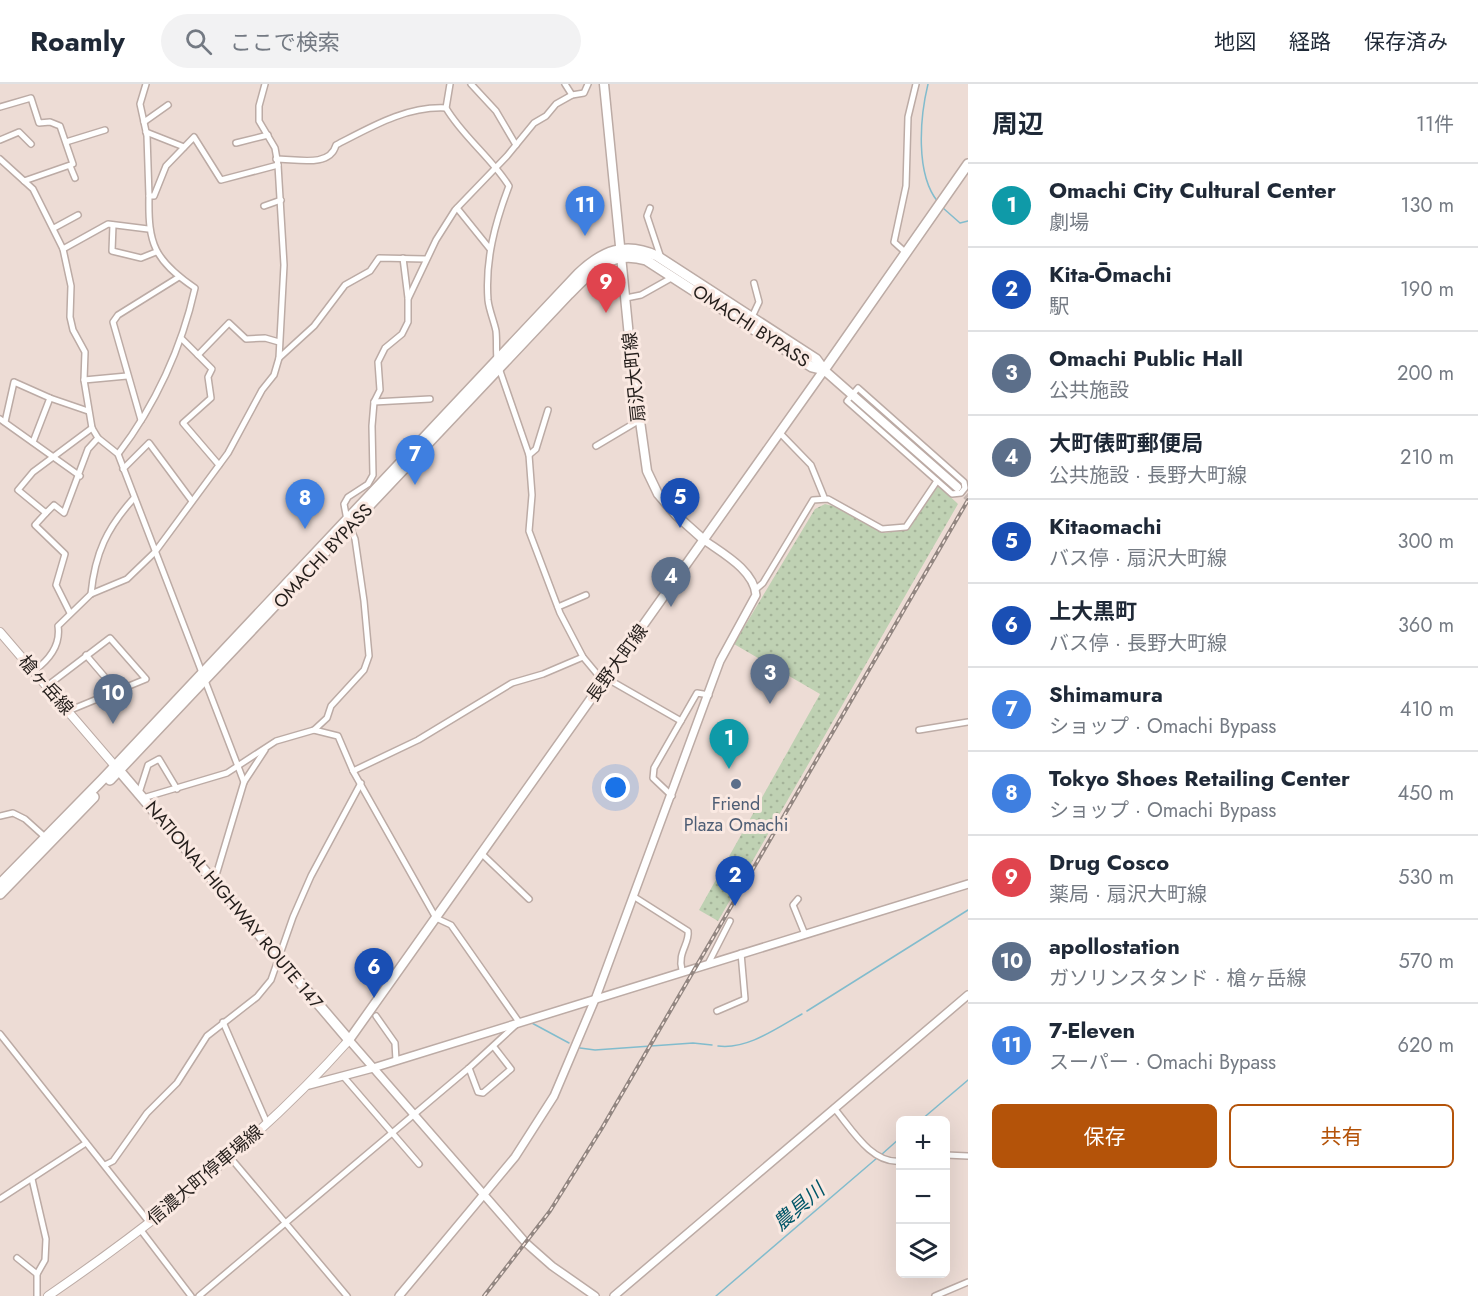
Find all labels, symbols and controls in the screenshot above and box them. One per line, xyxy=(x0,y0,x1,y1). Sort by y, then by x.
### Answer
search box xyxy=(161,14,581,68)
text: Roamly xyxy=(30,21,125,62)
icon: search xyxy=(182,25,215,58)
text: ここで検索 xyxy=(230,26,340,58)
text: 地図 xyxy=(1214,27,1256,57)
text: 経路 xyxy=(1289,27,1331,57)
text: 保存済み xyxy=(1364,27,1448,57)
text: 周辺 xyxy=(992,105,1044,143)
text: 11件 xyxy=(1416,110,1454,139)
text: Omachi City Cultural Center xyxy=(1049,174,1336,206)
pin: 11 xyxy=(566,186,604,236)
text: 1 xyxy=(1006,191,1017,220)
text: 130 m xyxy=(1400,191,1454,220)
text: 劇場 xyxy=(1049,208,1089,237)
text: Kita-Ōmachi xyxy=(1049,258,1172,290)
pin: 9 xyxy=(586,264,626,313)
text: 2 xyxy=(1005,275,1018,304)
text: 190 m xyxy=(1400,275,1454,304)
street label: OMACHI BYPASS xyxy=(687,278,815,374)
text: 駅 xyxy=(1049,292,1069,321)
street label: 扇沢大町線 xyxy=(616,331,652,423)
text: Omachi Public Hall xyxy=(1049,342,1243,374)
text: 3 xyxy=(1005,359,1018,388)
text: 200 m xyxy=(1397,359,1454,388)
text: 公共施設 xyxy=(1049,376,1129,405)
text: 大町俵町郵便局 xyxy=(1049,427,1203,459)
pin: 7 xyxy=(396,436,434,485)
text: 4 xyxy=(1005,443,1018,472)
text: 210 m xyxy=(1400,443,1454,472)
text: 公共施設 · 長野大町線 xyxy=(1049,461,1247,490)
pin: 5 xyxy=(660,478,700,528)
pin: 8 xyxy=(286,480,324,529)
street label: OMACHI BYPASS xyxy=(267,498,379,614)
text: Kitaomachi xyxy=(1049,510,1162,542)
text: 5 xyxy=(1005,527,1018,556)
text: 300 m xyxy=(1397,527,1454,556)
text: バス停 · 扇沢大町線 xyxy=(1049,544,1227,573)
pin: 4 xyxy=(652,558,690,607)
text: 上大黒町 xyxy=(1049,595,1137,627)
text: 6 xyxy=(1005,611,1018,640)
text: 360 m xyxy=(1398,611,1454,640)
street label: 長野大町線 xyxy=(580,619,654,707)
text: バス停 · 長野大町線 xyxy=(1049,629,1227,658)
street label: 槍ヶ岳線 xyxy=(13,649,79,721)
pin: 3 xyxy=(750,654,790,704)
pin: 10 xyxy=(94,674,132,724)
text: Shimamura xyxy=(1049,678,1163,710)
text: 7 xyxy=(1005,695,1018,724)
text: 410 m xyxy=(1400,695,1454,724)
text: ショップ · Omachi Bypass xyxy=(1049,712,1276,741)
pin: 1 xyxy=(710,720,748,769)
text: Tokyo Shoes Retailing Center xyxy=(1049,762,1350,794)
your location xyxy=(601,773,630,802)
marker: Friend Plaza Omachi xyxy=(729,777,743,791)
text: 8 xyxy=(1005,779,1018,808)
text: 450 m xyxy=(1397,779,1454,808)
place label: Friend Plaza Omachi xyxy=(684,791,788,838)
street label: NATIONAL HIGHWAY ROUTE 147 xyxy=(139,795,329,1015)
text: ショップ · Omachi Bypass xyxy=(1049,796,1276,825)
text: Drug Cosco xyxy=(1049,846,1169,878)
pin: 2 xyxy=(716,856,754,906)
text: 9 xyxy=(1005,863,1018,892)
text: 530 m xyxy=(1398,863,1454,892)
text: 薬局 · 扇沢大町線 xyxy=(1049,880,1207,909)
text: apollostation xyxy=(1049,930,1180,962)
text: 10 xyxy=(1000,947,1023,976)
text: 570 m xyxy=(1399,947,1454,976)
pin: 6 xyxy=(354,948,394,998)
text: ガソリンスタンド · 槍ヶ岳線 xyxy=(1049,964,1307,993)
text: 7-Eleven xyxy=(1049,1014,1135,1046)
text: 11 xyxy=(1001,1031,1022,1060)
text: 620 m xyxy=(1398,1031,1454,1060)
text: スーパー · Omachi Bypass xyxy=(1049,1048,1276,1077)
button: 保存 xyxy=(992,1104,1217,1168)
button: 共有 xyxy=(1229,1104,1454,1168)
map controls xyxy=(896,1116,950,1278)
button: + xyxy=(896,1116,950,1170)
street label: 信濃大町停車場線 xyxy=(141,1119,269,1231)
button: − xyxy=(896,1170,950,1224)
water label: 農具川 xyxy=(767,1175,833,1238)
button: layers xyxy=(896,1224,950,1278)

